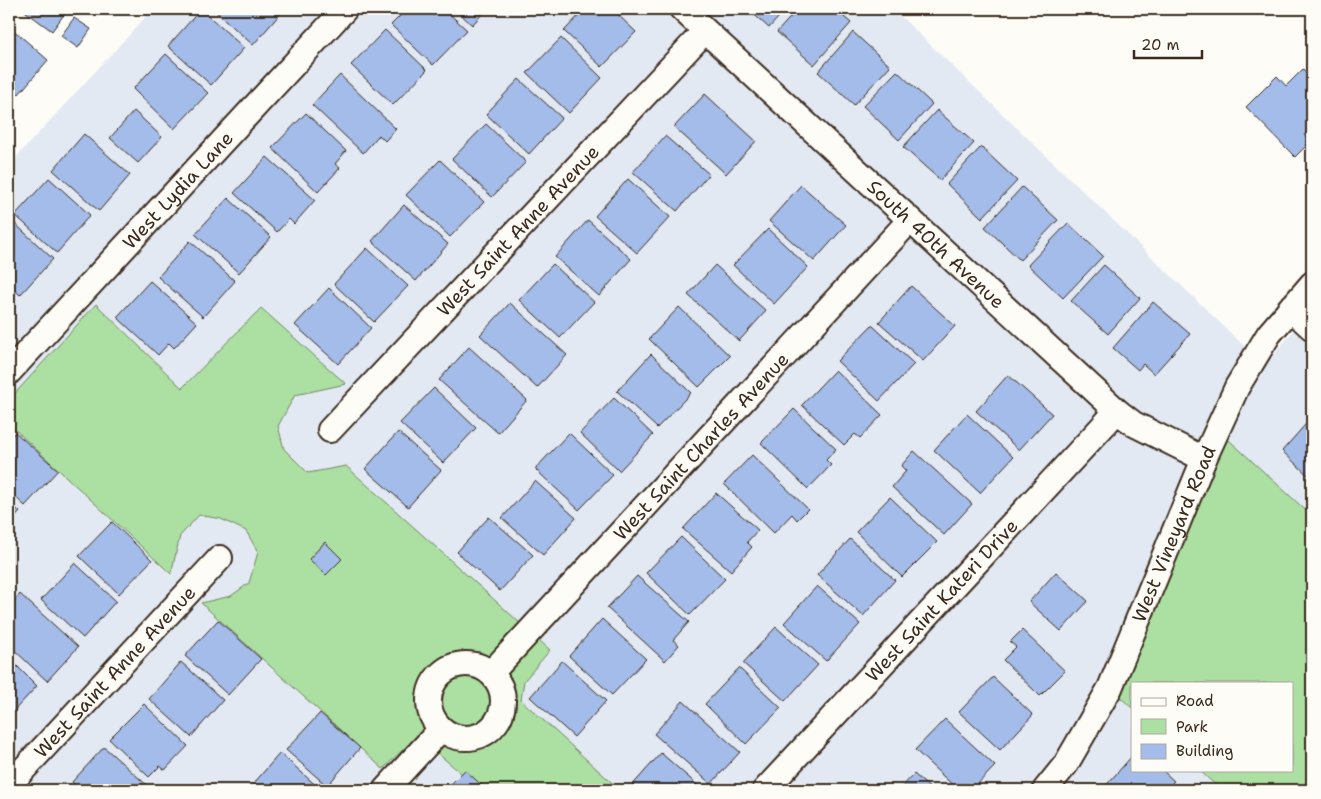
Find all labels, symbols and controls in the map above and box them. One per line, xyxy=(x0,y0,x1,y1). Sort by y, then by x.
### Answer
scale bar xyxy=(1134,28,1201,60)
text: 20 m xyxy=(1141,35,1180,55)
street label: West Lydia Lane xyxy=(117,126,238,254)
street label: West Saint Anne Avenue xyxy=(431,139,604,321)
street label: South 40th Avenue xyxy=(862,174,1010,314)
street label: West Saint Charles Avenue xyxy=(608,347,794,545)
street label: West Vineyard Road xyxy=(1126,441,1221,626)
street label: West Saint Kateri Drive xyxy=(859,513,1023,687)
street label: West Saint Anne Avenue xyxy=(28,580,201,763)
legend xyxy=(1131,682,1294,772)
text: Road xyxy=(1176,691,1214,711)
text: Park xyxy=(1176,717,1208,737)
text: Building xyxy=(1176,741,1233,761)

